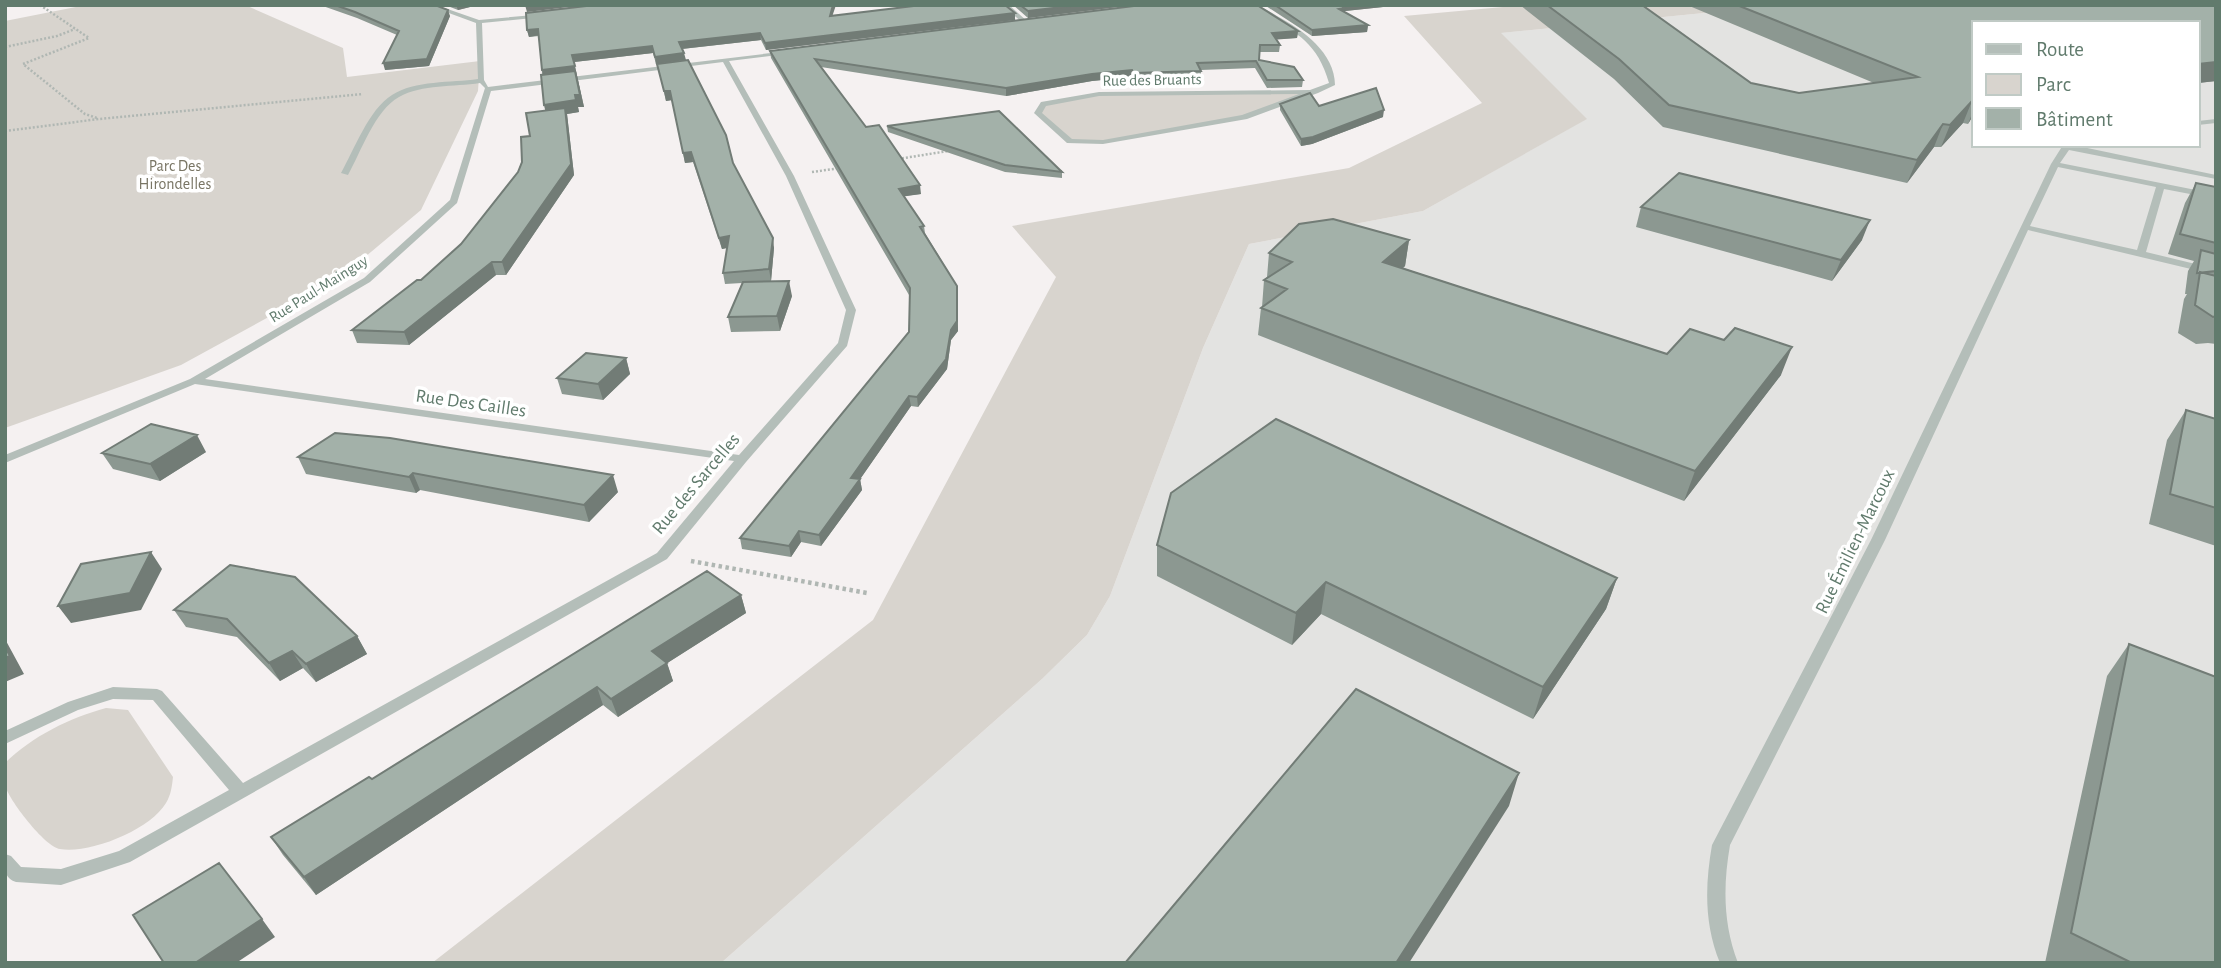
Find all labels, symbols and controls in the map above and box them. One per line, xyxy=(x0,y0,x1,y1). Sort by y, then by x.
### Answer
legend xyxy=(1972,21,2200,147)
text: Route xyxy=(2036,39,2084,60)
street label: Rue des Bruants xyxy=(1102,71,1202,89)
text: Parc xyxy=(2036,74,2071,95)
text: Bâtiment xyxy=(2036,109,2113,130)
park label: Parc Des Hirondelles xyxy=(139,158,211,192)
street label: Rue Paul-Mainguy xyxy=(266,252,371,326)
street label: Rue Des Cailles xyxy=(414,386,527,421)
street label: Rue des Sarcelles xyxy=(649,430,744,538)
street label: Rue Émilien-Marcoux xyxy=(1810,466,1898,617)

